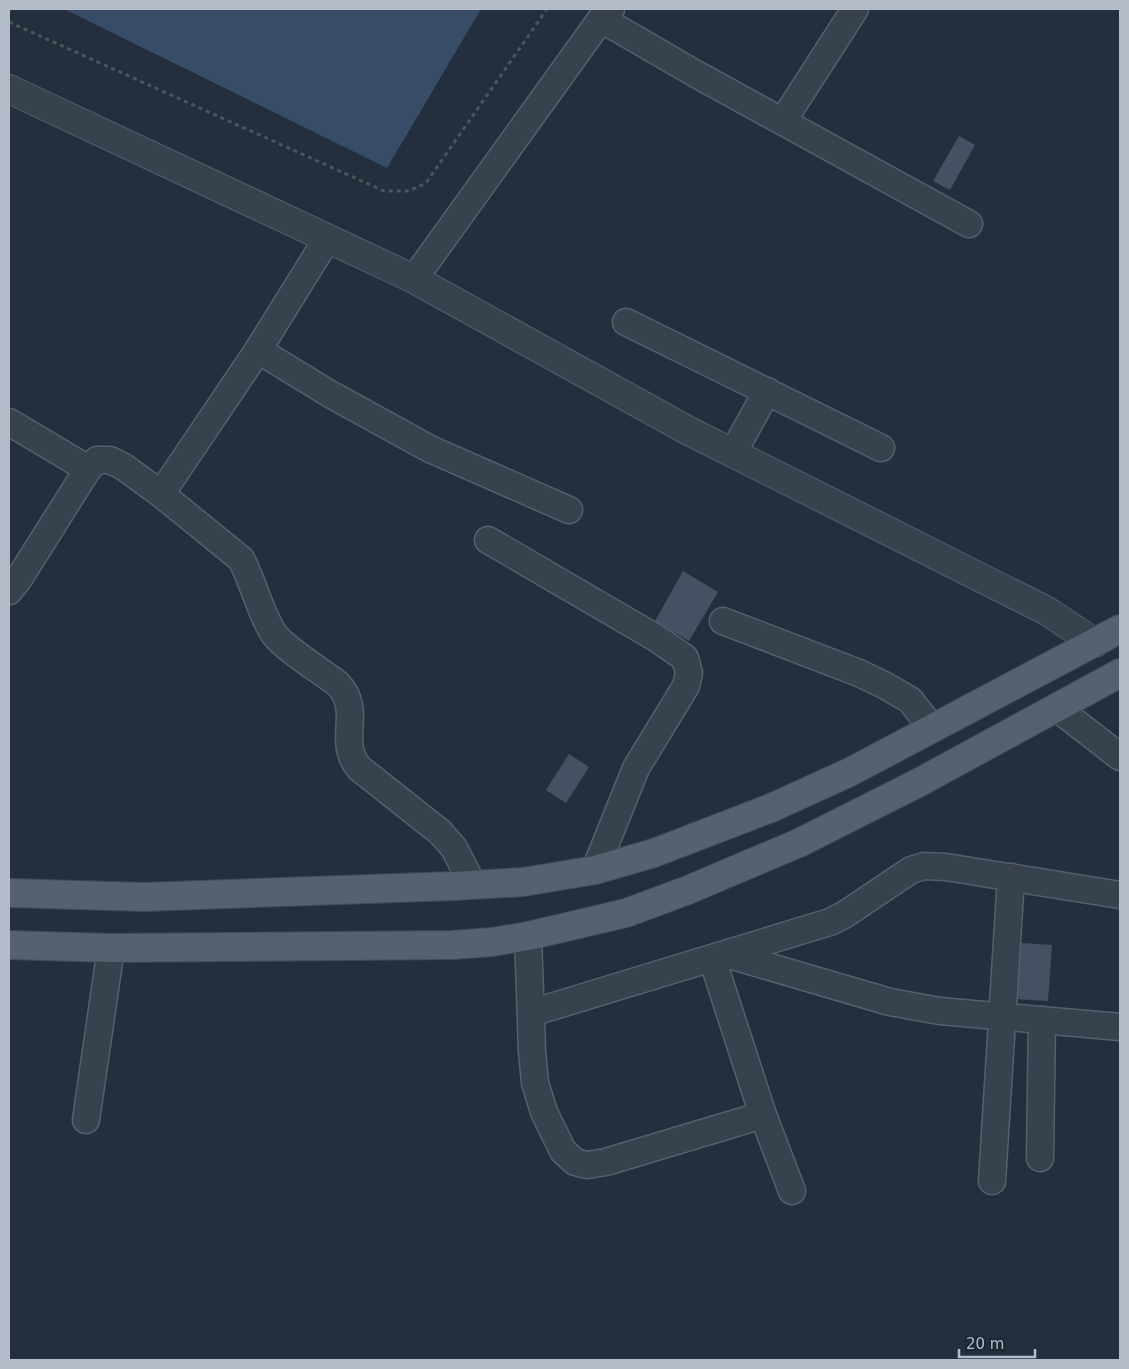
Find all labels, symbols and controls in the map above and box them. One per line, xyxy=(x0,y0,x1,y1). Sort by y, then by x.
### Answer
scale bar xyxy=(959,1326,1035,1358)
text: 20 m xyxy=(966,1335,1004,1353)

